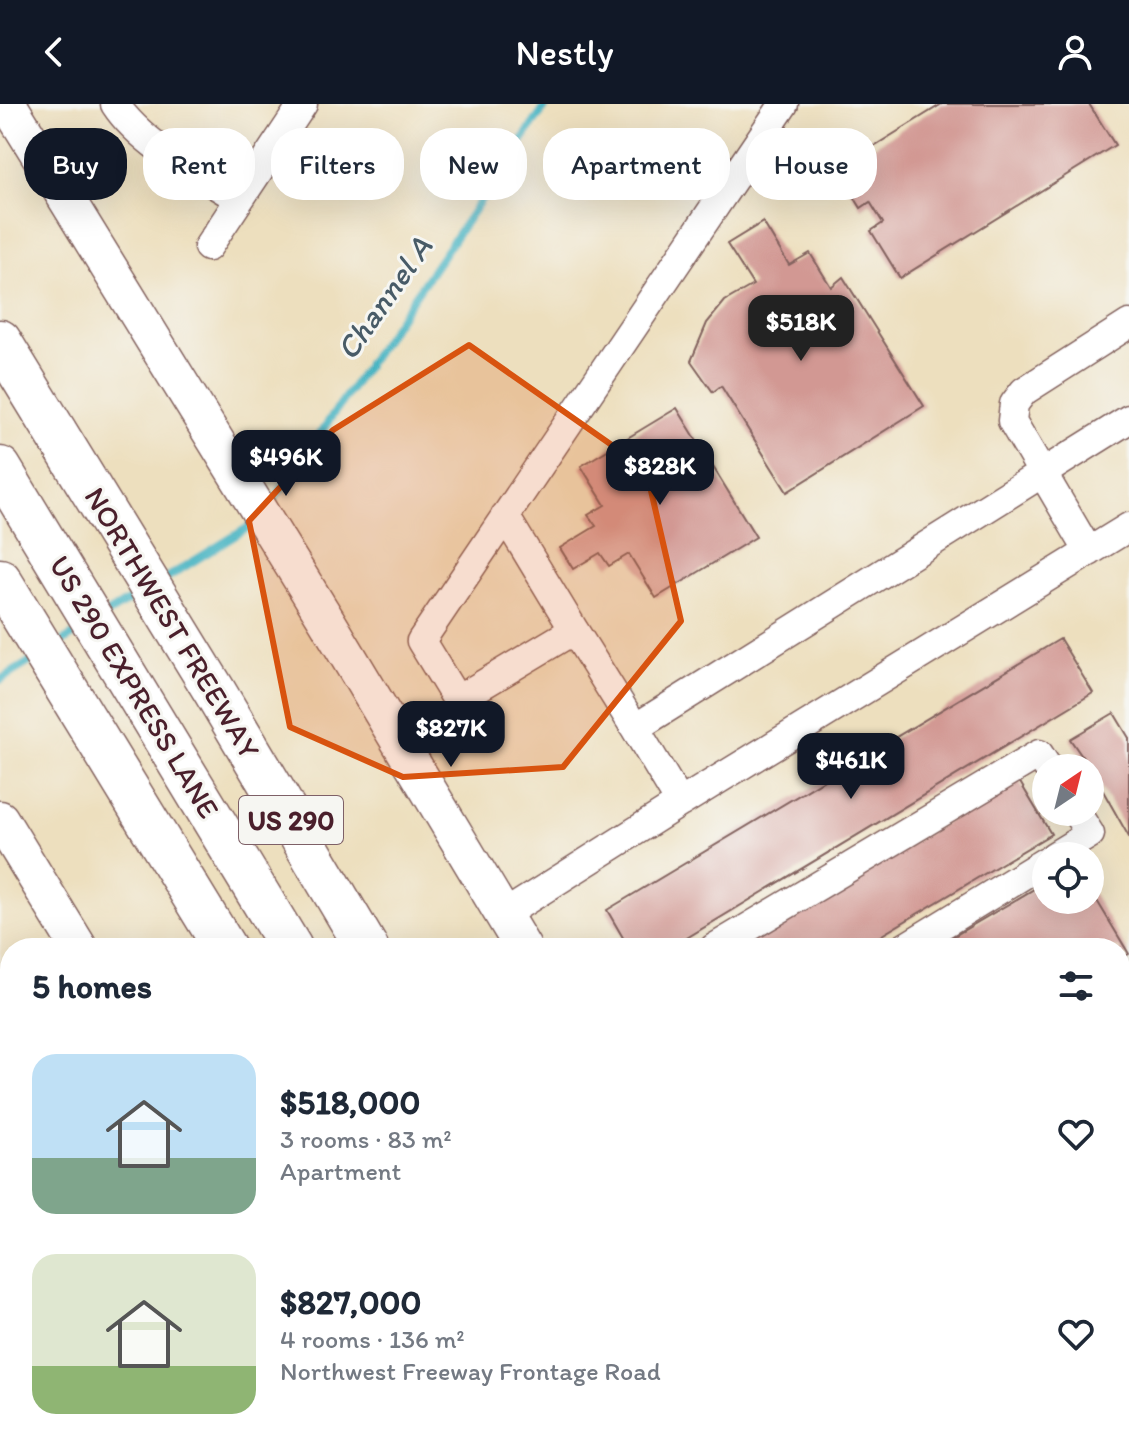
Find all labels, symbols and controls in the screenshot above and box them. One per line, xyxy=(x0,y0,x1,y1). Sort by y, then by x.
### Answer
icon: back xyxy=(32,30,76,74)
icon: person xyxy=(1053,30,1097,74)
text: Nestly xyxy=(515,31,614,74)
chip: Buy xyxy=(24,128,127,200)
chip: Rent xyxy=(143,128,255,200)
chip: Filters xyxy=(271,128,404,200)
chip: New xyxy=(420,128,527,200)
chip: Apartment xyxy=(543,128,730,200)
chip: House xyxy=(746,128,877,200)
water label: Channel A xyxy=(328,229,440,367)
pin: $518K xyxy=(745,295,857,363)
text: $518K xyxy=(766,305,836,337)
pin: $496K xyxy=(230,430,342,498)
pin: $828K xyxy=(604,439,716,507)
text: $496K xyxy=(250,440,322,472)
text: $828K xyxy=(624,449,696,481)
street label: NORTHWEST FREEWAY xyxy=(77,480,268,765)
street label: US 290 EXPRESS LANE xyxy=(41,549,228,825)
pin: $827K xyxy=(395,701,507,769)
text: $827K xyxy=(416,711,486,743)
pin: $461K xyxy=(795,733,907,801)
text: $461K xyxy=(815,743,887,775)
north arrow xyxy=(1032,754,1104,826)
map controls xyxy=(1032,754,1104,914)
road number: US 290 xyxy=(239,796,343,844)
button: locate xyxy=(1032,842,1104,914)
icon: filters xyxy=(1054,964,1098,1008)
text: 5 homes xyxy=(32,966,152,1007)
text: $518,000 xyxy=(280,1082,420,1123)
icon: home xyxy=(96,1086,192,1182)
icon: heart xyxy=(1054,1112,1098,1156)
text: 3 rooms · 83 m² xyxy=(280,1123,452,1155)
text: Apartment xyxy=(280,1155,401,1187)
text: $827,000 xyxy=(280,1282,422,1323)
icon: home xyxy=(96,1286,192,1382)
icon: heart xyxy=(1054,1312,1098,1356)
text: 4 rooms · 136 m² xyxy=(280,1323,465,1355)
text: Northwest Freeway Frontage Road xyxy=(280,1355,661,1387)

